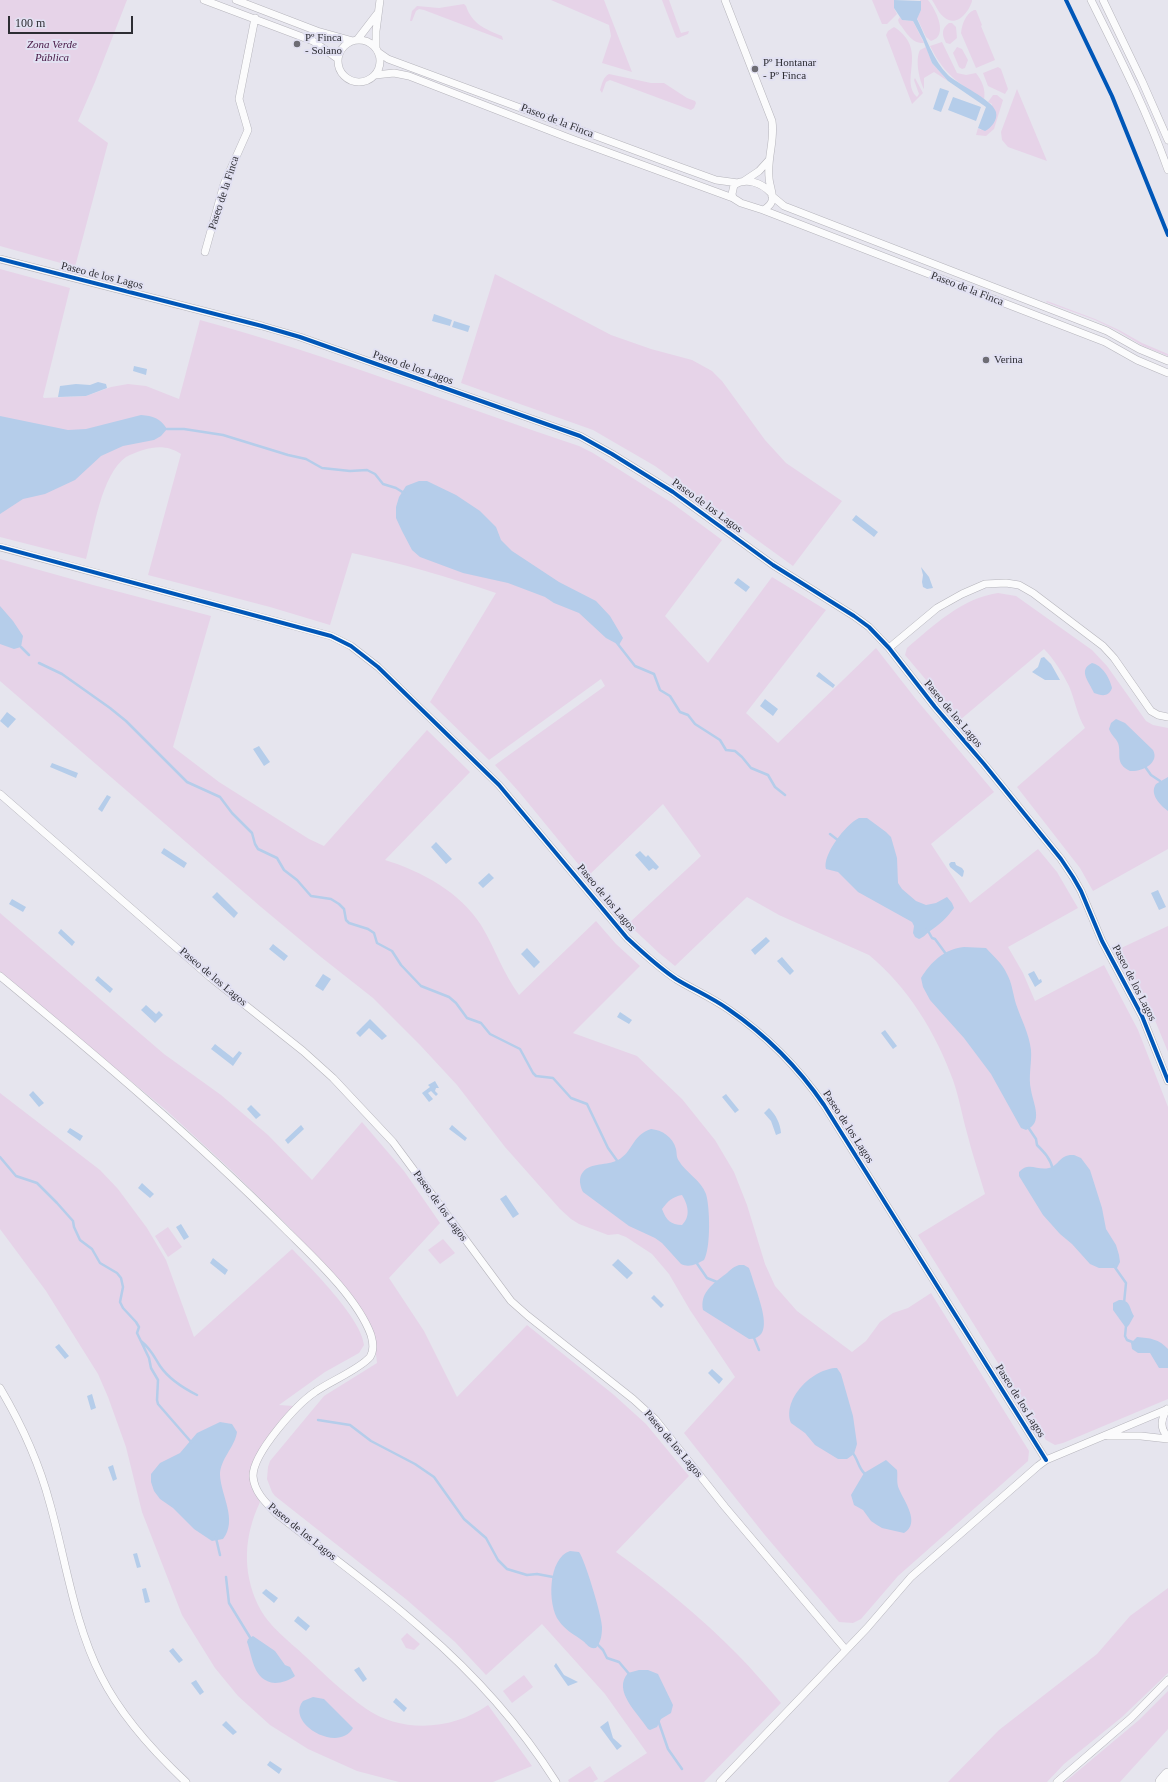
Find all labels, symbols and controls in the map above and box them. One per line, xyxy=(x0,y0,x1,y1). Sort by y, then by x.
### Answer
scale bar xyxy=(10,8,135,34)
text: 100 m xyxy=(15,16,45,30)
place label: Pº Finca - Solano xyxy=(305,31,342,57)
park label: Zona Verde Pública xyxy=(27,38,77,64)
marker: Pº Finca - Solano xyxy=(292,39,302,49)
place label: Pº Hontanar - Pº Finca xyxy=(763,56,816,82)
marker: Pº Hontanar - Pº Finca xyxy=(750,64,760,74)
street label: Paseo de la Finca xyxy=(519,101,595,141)
street label: Paseo de la Finca xyxy=(206,155,242,231)
street label: Paseo de los Lagos xyxy=(60,259,144,293)
street label: Paseo de la Finca xyxy=(929,269,1005,309)
street label: Paseo de los Lagos xyxy=(371,348,455,388)
place label: Verina xyxy=(994,353,1023,367)
marker: Verina xyxy=(981,355,991,365)
street label: Paseo de los Lagos xyxy=(669,476,745,536)
street label: Paseo de los Lagos xyxy=(921,678,985,750)
street label: Paseo de los Lagos xyxy=(574,862,638,934)
street label: Paseo de los Lagos xyxy=(1109,943,1159,1023)
street label: Paseo de los Lagos xyxy=(177,945,249,1009)
street label: Paseo de los Lagos xyxy=(820,1088,876,1166)
street label: Paseo de los Lagos xyxy=(410,1168,470,1244)
street label: Paseo de los Lagos xyxy=(992,1362,1048,1440)
street label: Paseo de los Lagos xyxy=(641,1408,705,1480)
street label: Paseo de los Lagos xyxy=(265,1500,339,1564)

